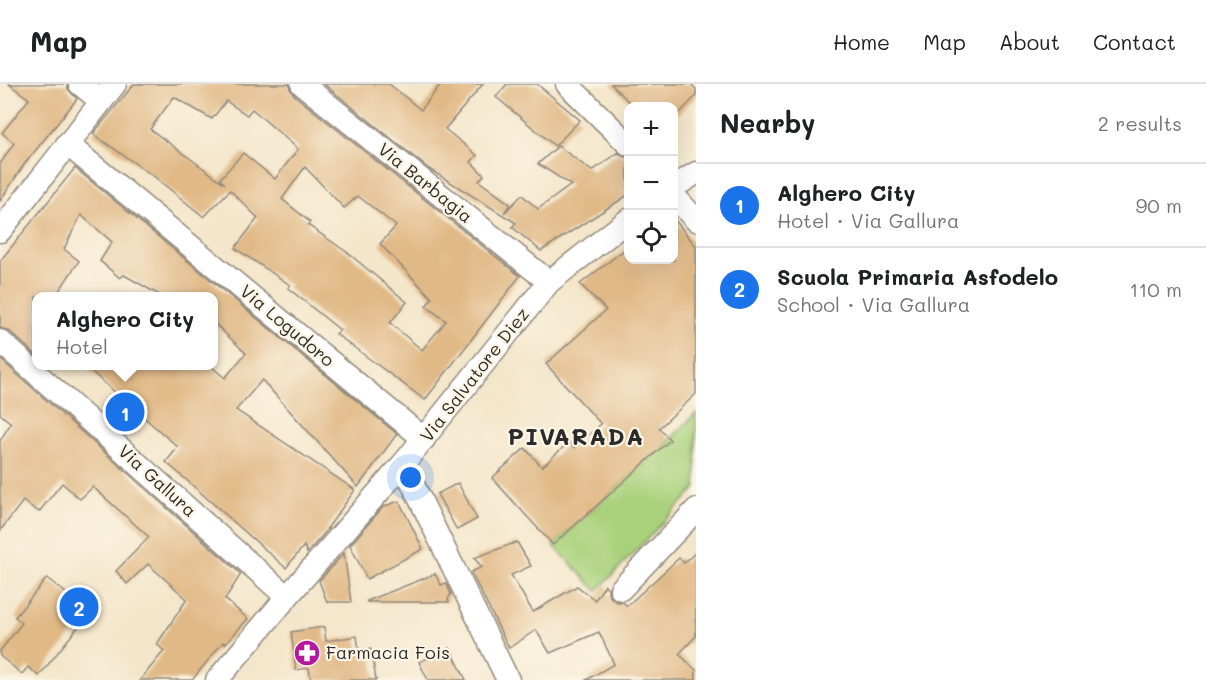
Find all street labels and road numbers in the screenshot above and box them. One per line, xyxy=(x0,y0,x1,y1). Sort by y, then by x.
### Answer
street label: Via Barbagia xyxy=(373,137,478,228)
street label: Via Logudoro xyxy=(235,279,340,372)
street label: Via Salvatore Diez xyxy=(414,302,534,446)
street label: Via Gallura xyxy=(113,439,202,522)

